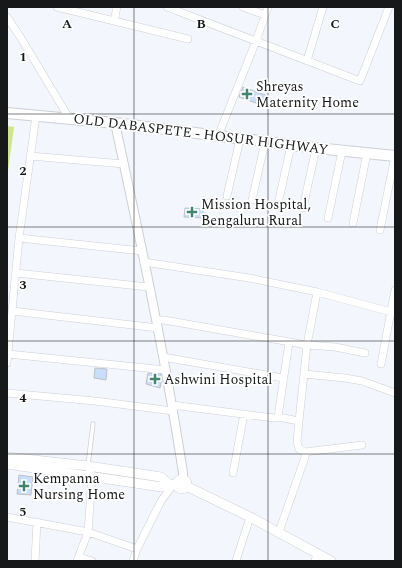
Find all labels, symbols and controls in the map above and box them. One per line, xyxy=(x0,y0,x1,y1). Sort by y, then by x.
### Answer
text: A xyxy=(62,14,72,34)
text: B xyxy=(196,14,206,34)
text: C xyxy=(330,14,340,34)
text: 1 xyxy=(19,47,27,67)
place label: Shreyas Maternity Home xyxy=(256,76,359,113)
marker: Shreyas Maternity Home xyxy=(241,88,253,100)
street label: OLD DABASPETE - HOSUR HIGHWAY xyxy=(72,108,330,160)
text: 2 xyxy=(19,161,27,181)
place label: Mission Hospital, Bengaluru Rural xyxy=(201,194,311,231)
marker: Mission Hospital, Bengaluru Rural xyxy=(186,206,198,218)
text: 3 xyxy=(19,275,27,295)
place label: Ashwini Hospital xyxy=(164,369,272,390)
marker: Ashwini Hospital xyxy=(149,373,161,385)
text: 4 xyxy=(19,388,27,408)
place label: Kempanna Nursing Home xyxy=(33,468,125,505)
marker: Kempanna Nursing Home xyxy=(18,480,30,492)
text: 5 xyxy=(19,502,27,522)

